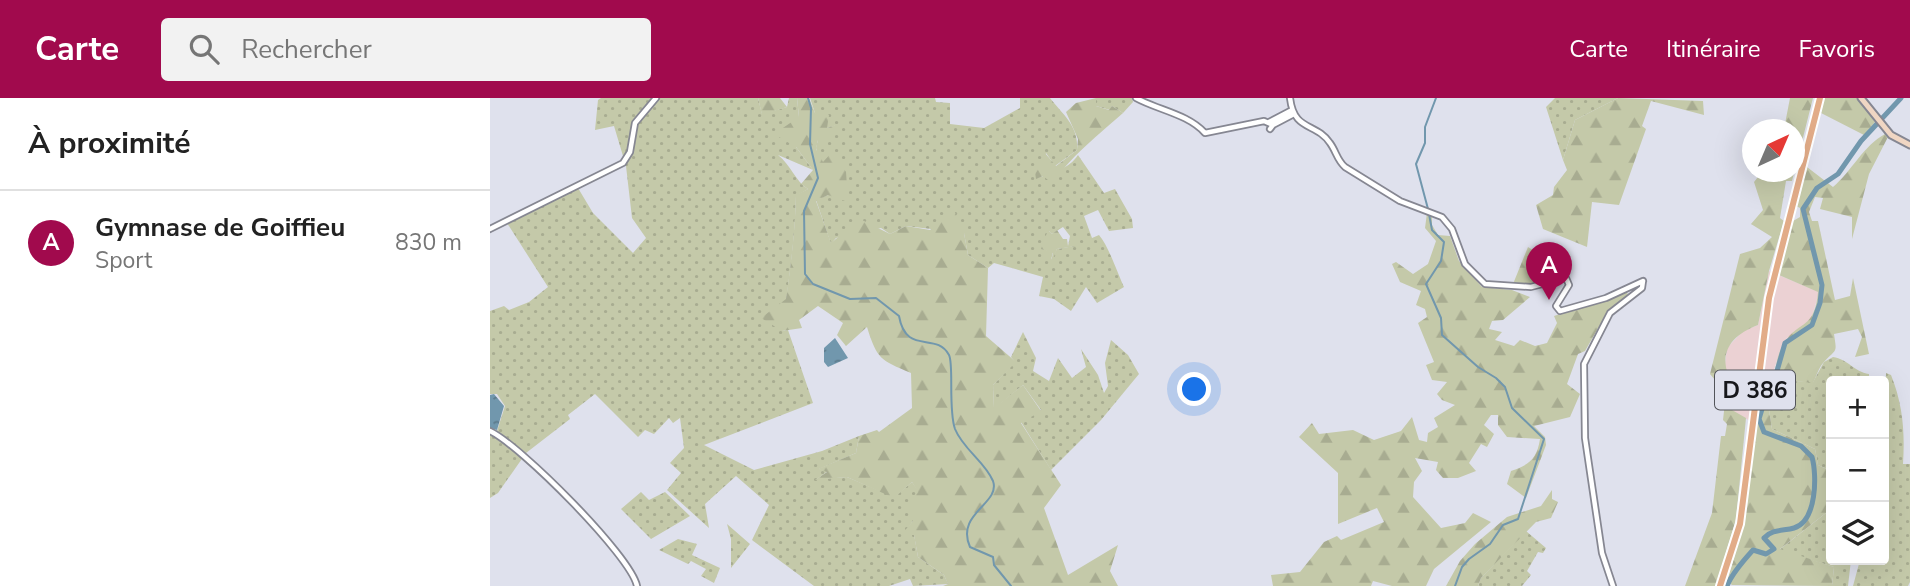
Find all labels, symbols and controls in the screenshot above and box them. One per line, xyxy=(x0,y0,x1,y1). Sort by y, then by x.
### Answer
search box xyxy=(161,18,651,81)
text: Carte xyxy=(35,27,119,72)
icon: search xyxy=(185,30,223,68)
text: Rechercher xyxy=(241,32,372,67)
text: Carte xyxy=(1569,33,1628,65)
text: Itinéraire xyxy=(1666,33,1760,65)
text: Favoris xyxy=(1798,33,1875,65)
north arrow xyxy=(1742,119,1805,182)
text: À proximité xyxy=(28,123,190,164)
text: Gymnase de Goiffieu xyxy=(95,210,345,245)
text: A xyxy=(42,227,60,258)
text: 830 m xyxy=(395,227,462,258)
pin: A xyxy=(1526,242,1572,300)
text: Sport xyxy=(95,245,152,276)
road number: D 386 xyxy=(1715,370,1795,410)
your location xyxy=(1177,372,1211,406)
map controls xyxy=(1826,376,1889,565)
button: + xyxy=(1826,376,1889,439)
button: − xyxy=(1826,439,1889,502)
button: layers xyxy=(1826,502,1889,565)

